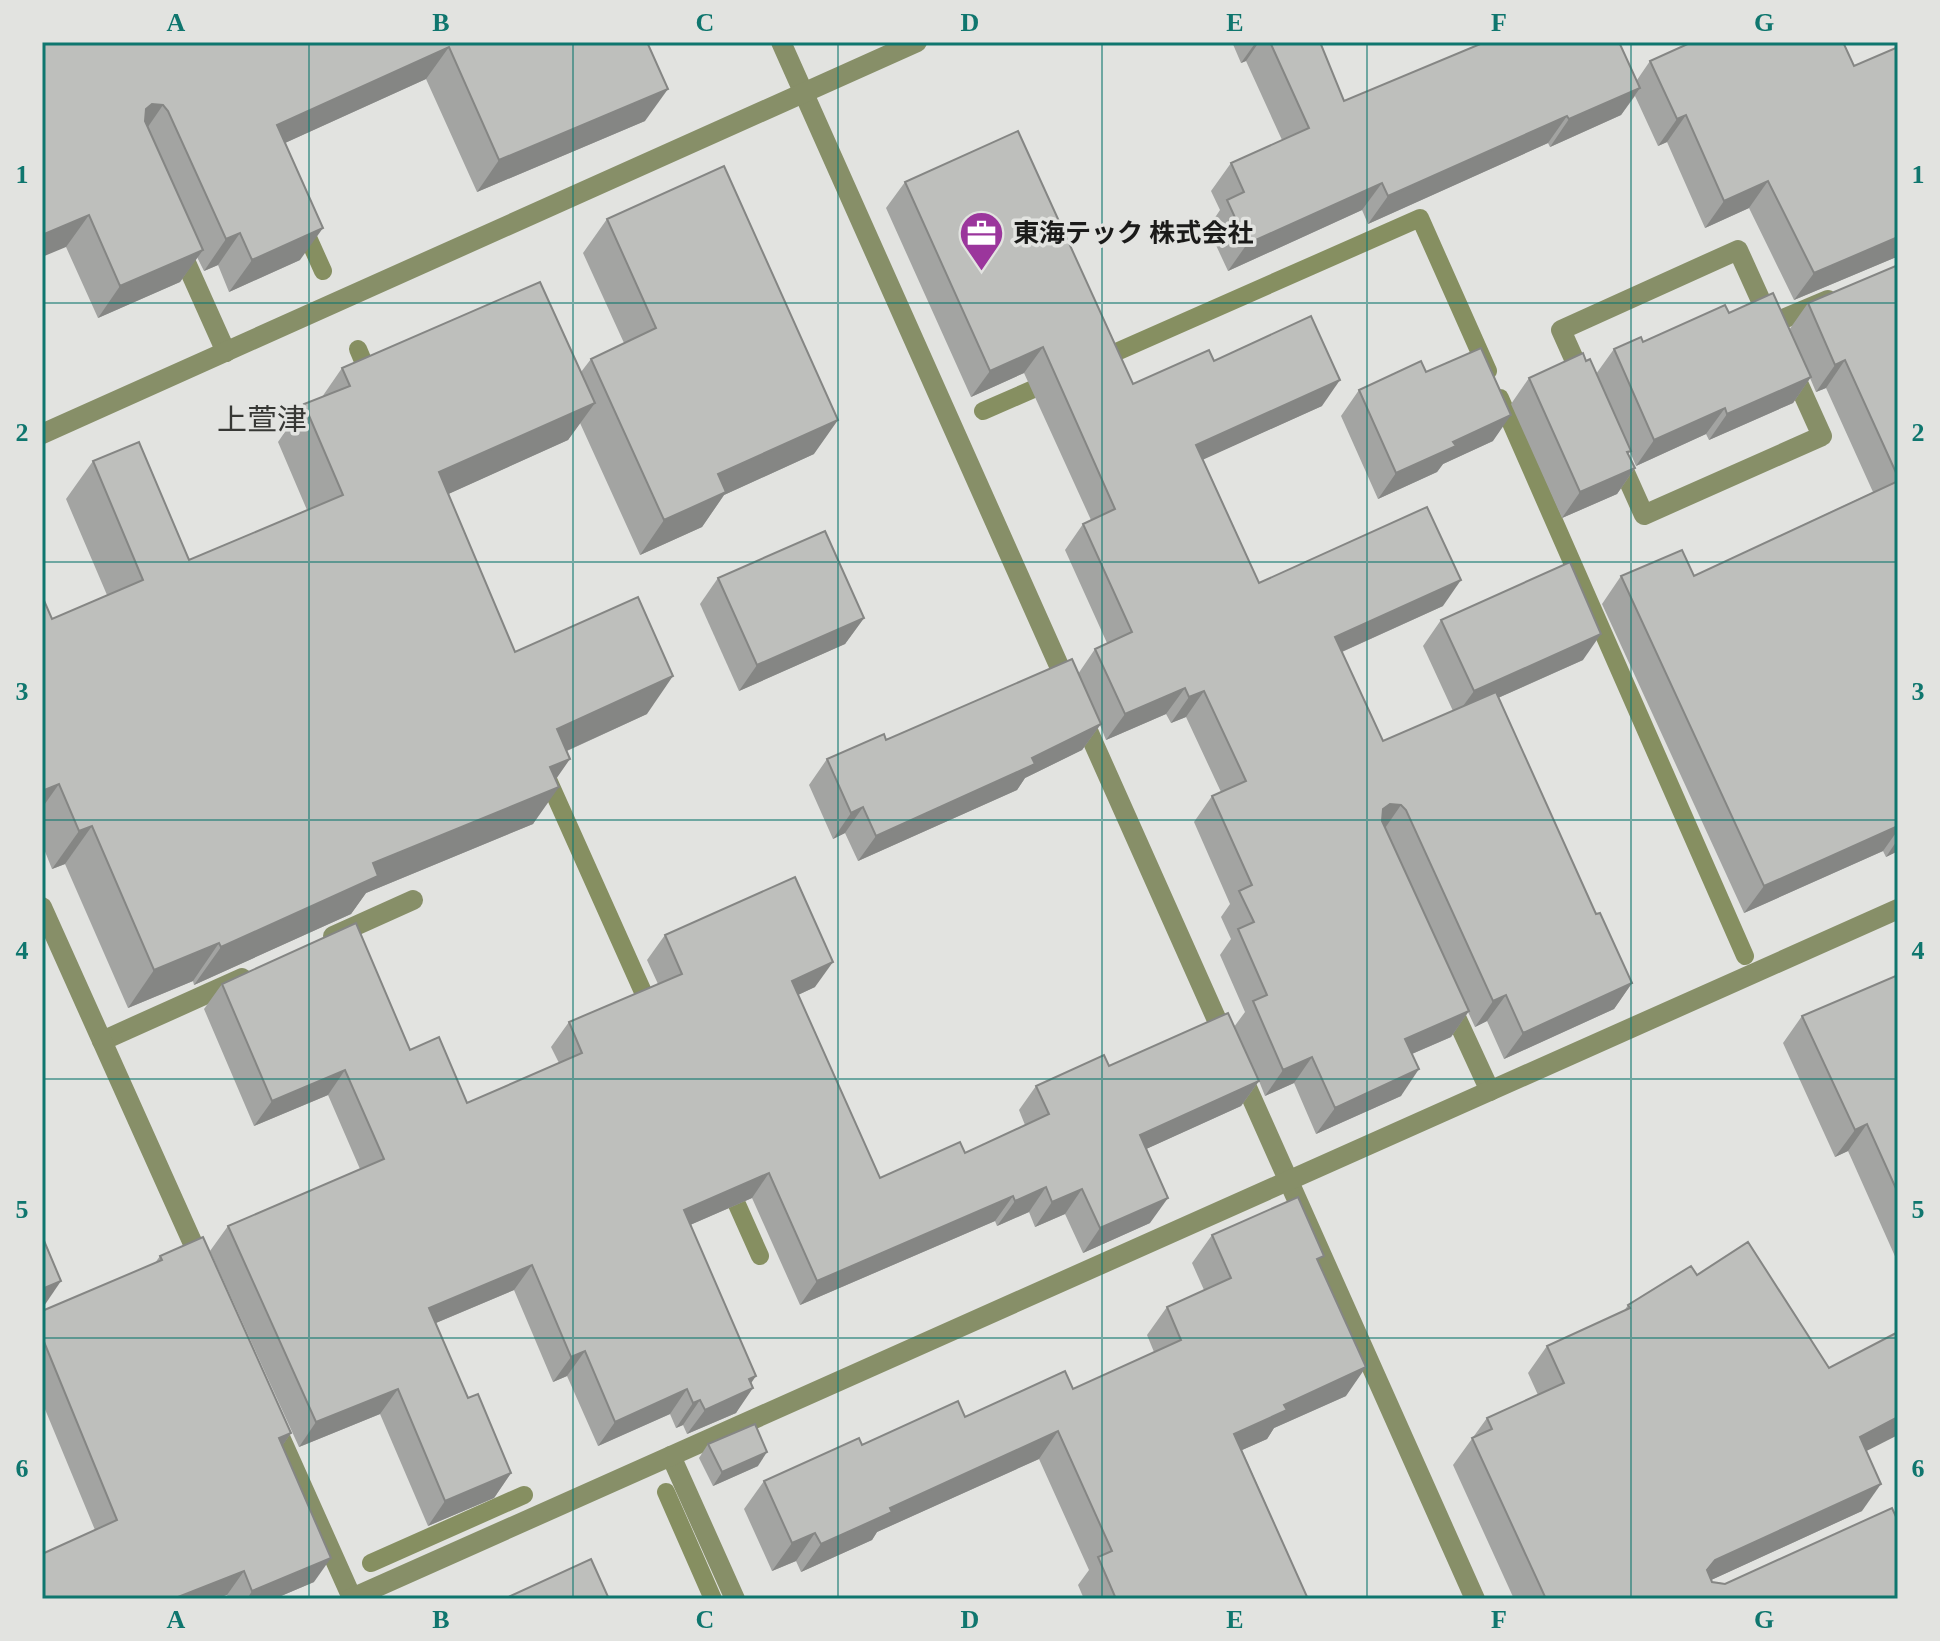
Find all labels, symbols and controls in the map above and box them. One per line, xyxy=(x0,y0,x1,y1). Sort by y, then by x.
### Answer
text: A xyxy=(167,8,186,37)
text: B xyxy=(432,8,450,37)
text: C xyxy=(696,8,714,37)
text: D xyxy=(961,8,979,37)
text: E xyxy=(1226,8,1244,37)
text: F xyxy=(1491,8,1507,37)
text: G xyxy=(1754,8,1774,37)
text: 1 xyxy=(16,160,29,189)
text: 1 xyxy=(1912,160,1925,189)
office icon: 東海テック 株式会社 xyxy=(958,209,1006,272)
place label: 東海テック 株式会社 xyxy=(1013,219,1254,248)
district label: 上萱津 xyxy=(217,403,307,436)
text: 2 xyxy=(16,418,29,447)
text: 2 xyxy=(1912,418,1925,447)
text: 3 xyxy=(16,677,29,706)
text: 3 xyxy=(1912,677,1925,706)
text: 4 xyxy=(16,936,29,965)
text: 4 xyxy=(1912,936,1925,965)
text: 5 xyxy=(16,1195,29,1224)
text: 5 xyxy=(1912,1195,1925,1224)
text: 6 xyxy=(16,1454,29,1483)
text: 6 xyxy=(1912,1454,1925,1483)
text: A xyxy=(167,1605,186,1634)
text: B xyxy=(432,1605,450,1634)
text: C xyxy=(696,1605,714,1634)
text: D xyxy=(961,1605,979,1634)
text: E xyxy=(1226,1605,1244,1634)
text: F xyxy=(1491,1605,1507,1634)
text: G xyxy=(1754,1605,1774,1634)

